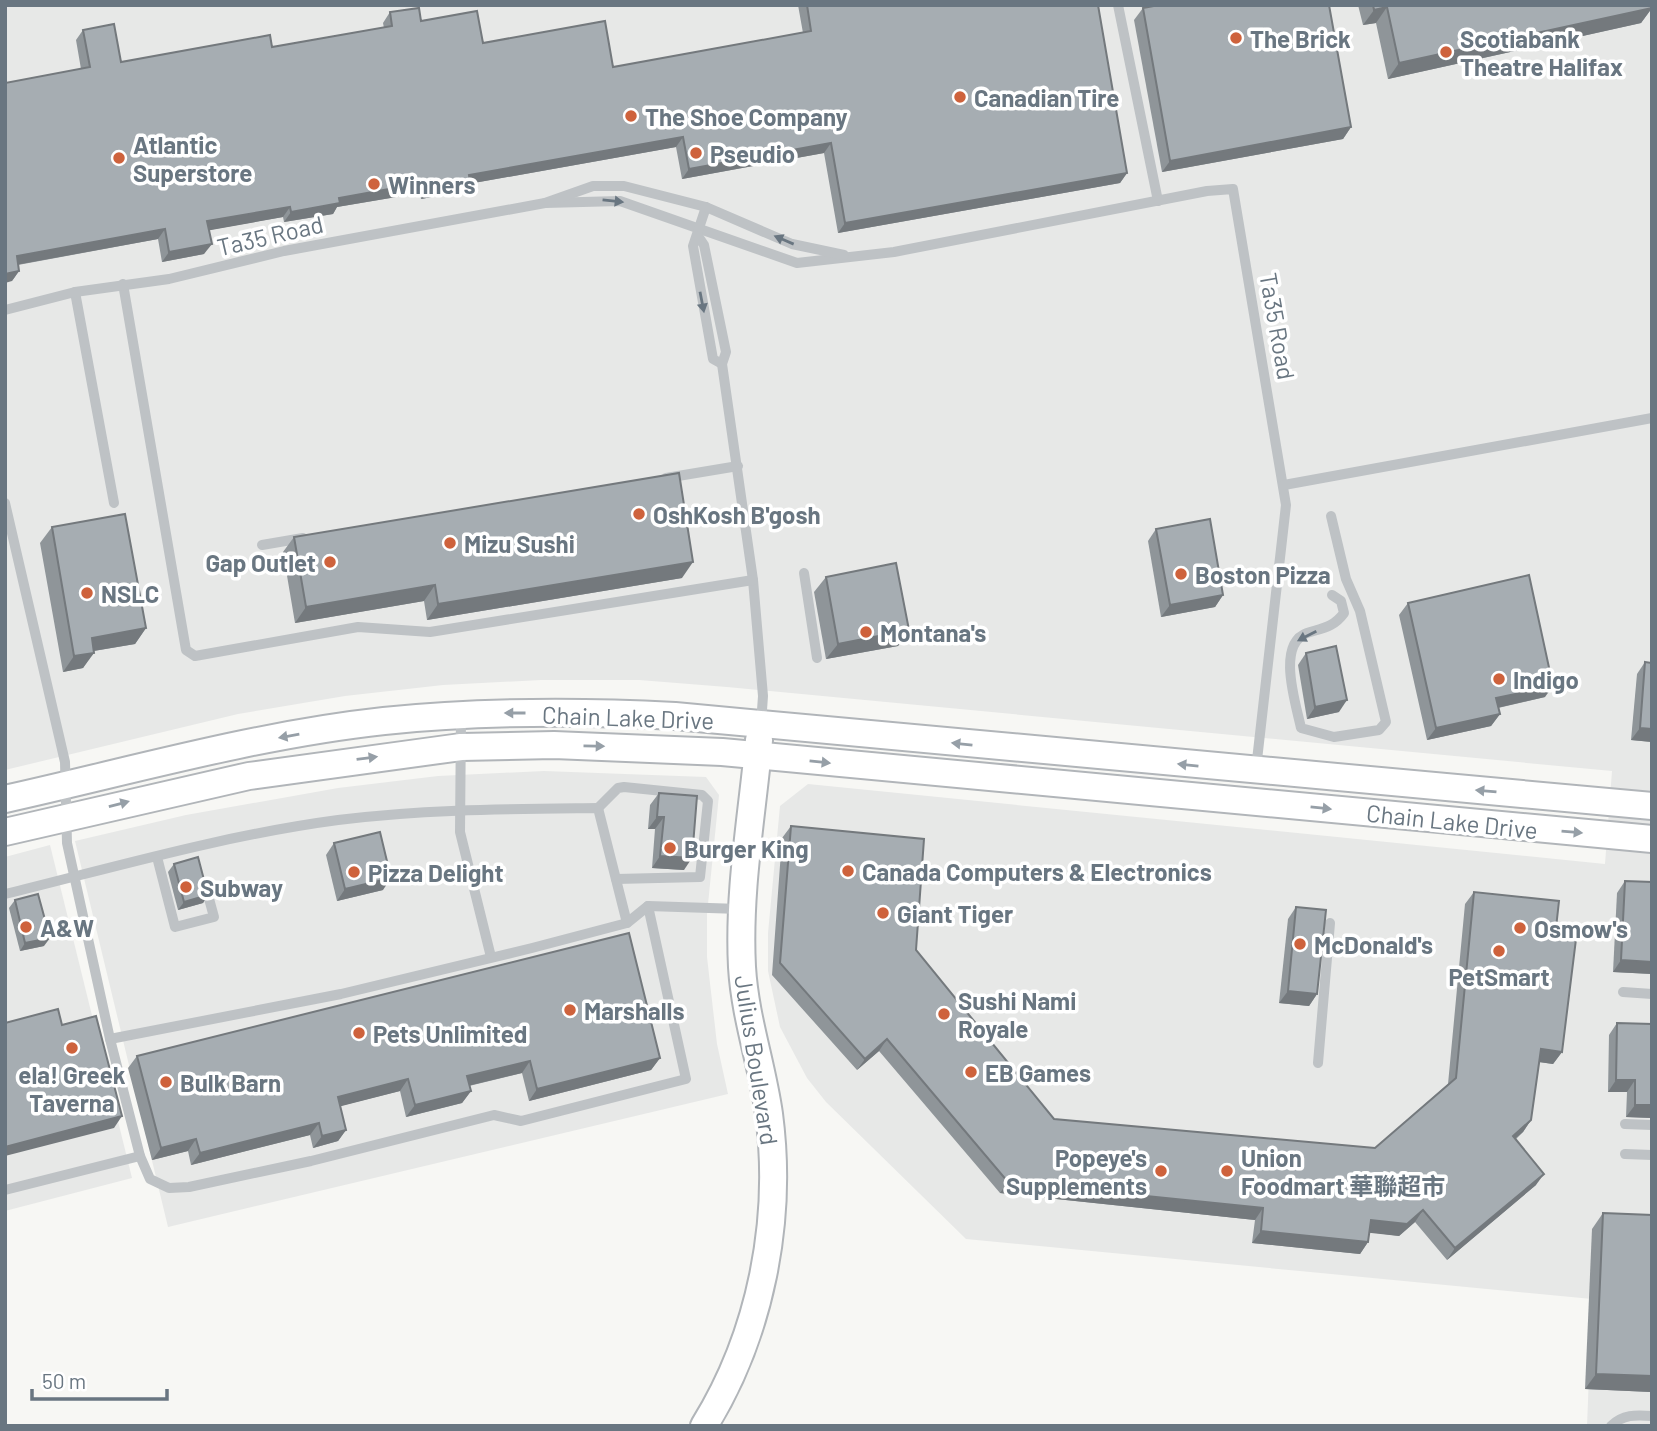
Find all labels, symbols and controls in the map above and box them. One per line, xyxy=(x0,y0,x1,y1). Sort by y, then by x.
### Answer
place label: The Brick xyxy=(1250,24,1351,53)
place label: Scotiabank Theatre Halifax xyxy=(1460,24,1623,81)
marker: The Brick xyxy=(1228,30,1244,46)
marker: Scotiabank Theatre Halifax xyxy=(1438,44,1454,60)
place label: Canadian Tire xyxy=(974,83,1119,112)
marker: Canadian Tire xyxy=(952,89,968,105)
place label: The Shoe Company xyxy=(645,102,848,131)
marker: The Shoe Company xyxy=(623,108,639,124)
place label: Atlantic Superstore xyxy=(133,130,252,187)
place label: Pseudio xyxy=(710,139,795,168)
marker: Pseudio xyxy=(688,145,704,161)
marker: Atlantic Superstore xyxy=(111,150,127,166)
place label: Winners xyxy=(388,170,476,199)
marker: Winners xyxy=(366,176,382,192)
one-way arrow xyxy=(602,196,624,207)
street label: Ta35 Road xyxy=(214,209,326,261)
one-way arrow xyxy=(774,234,795,245)
street label: Ta35 Road xyxy=(1254,270,1302,382)
one-way arrow xyxy=(697,291,708,313)
place label: OshKosh B'gosh xyxy=(653,500,821,529)
marker: OshKosh B'gosh xyxy=(631,506,647,522)
place label: Mizu Sushi xyxy=(464,529,575,558)
marker: Mizu Sushi xyxy=(442,535,458,551)
place label: Gap Outlet xyxy=(205,548,316,577)
marker: Gap Outlet xyxy=(322,554,338,570)
place label: Boston Pizza xyxy=(1195,560,1331,589)
marker: Boston Pizza xyxy=(1173,566,1189,582)
place label: NSLC xyxy=(101,579,159,608)
marker: NSLC xyxy=(79,585,95,601)
place label: Montana's xyxy=(880,618,986,647)
marker: Montana's xyxy=(858,624,874,640)
one-way arrow xyxy=(1297,629,1317,641)
place label: Indigo xyxy=(1513,665,1579,694)
marker: Indigo xyxy=(1491,671,1507,687)
street label: Chain Lake Drive xyxy=(541,700,715,734)
one-way arrow xyxy=(504,707,526,719)
one-way arrow xyxy=(278,730,300,741)
one-way arrow xyxy=(950,738,972,749)
one-way arrow xyxy=(583,740,605,752)
one-way arrow xyxy=(356,752,378,763)
one-way arrow xyxy=(810,756,832,767)
one-way arrow xyxy=(1177,759,1199,770)
one-way arrow xyxy=(1475,785,1497,796)
street label: Chain Lake Drive xyxy=(1365,798,1539,844)
one-way arrow xyxy=(109,799,130,809)
one-way arrow xyxy=(1310,803,1332,814)
one-way arrow xyxy=(1561,827,1583,838)
place label: Burger King xyxy=(684,834,809,863)
marker: Burger King xyxy=(662,840,678,856)
place label: Canada Computers & Electronics xyxy=(862,857,1212,886)
place label: Pizza Delight xyxy=(368,858,504,887)
marker: Canada Computers & Electronics xyxy=(840,863,856,879)
marker: Pizza Delight xyxy=(346,864,362,880)
place label: Subway xyxy=(200,873,283,902)
marker: Subway xyxy=(178,879,194,895)
place label: Giant Tiger xyxy=(897,899,1013,928)
marker: Giant Tiger xyxy=(875,905,891,921)
place label: A&W xyxy=(40,913,94,942)
place label: Osmow's xyxy=(1534,914,1628,943)
marker: A&W xyxy=(18,919,34,935)
marker: Osmow's xyxy=(1512,920,1528,936)
place label: McDonald's xyxy=(1314,930,1433,959)
marker: McDonald's xyxy=(1292,936,1308,952)
marker: PetSmart xyxy=(1491,943,1507,959)
place label: PetSmart xyxy=(1448,962,1550,991)
street label: Julius Boulevard xyxy=(729,973,785,1147)
place label: Sushi Nami Royale xyxy=(958,986,1076,1043)
place label: Marshalls xyxy=(584,996,684,1025)
marker: Marshalls xyxy=(562,1002,578,1018)
marker: Sushi Nami Royale xyxy=(936,1006,952,1022)
place label: Pets Unlimited xyxy=(373,1019,527,1048)
marker: Pets Unlimited xyxy=(351,1025,367,1041)
marker: ela! Greek Taverna xyxy=(64,1040,80,1056)
place label: EB Games xyxy=(985,1058,1091,1087)
place label: ela! Greek Taverna xyxy=(18,1060,126,1117)
marker: EB Games xyxy=(963,1064,979,1080)
place label: Bulk Barn xyxy=(180,1068,281,1097)
marker: Bulk Barn xyxy=(158,1074,174,1090)
place label: Popeye's Supplements xyxy=(1006,1143,1147,1200)
place label: Union Foodmart 華聯超市 xyxy=(1241,1143,1445,1200)
marker: Popeye's Supplements xyxy=(1153,1163,1169,1179)
marker: Union Foodmart 華聯超市 xyxy=(1219,1163,1235,1179)
scale bar xyxy=(32,1358,166,1402)
text: 50 m xyxy=(42,1368,86,1393)

